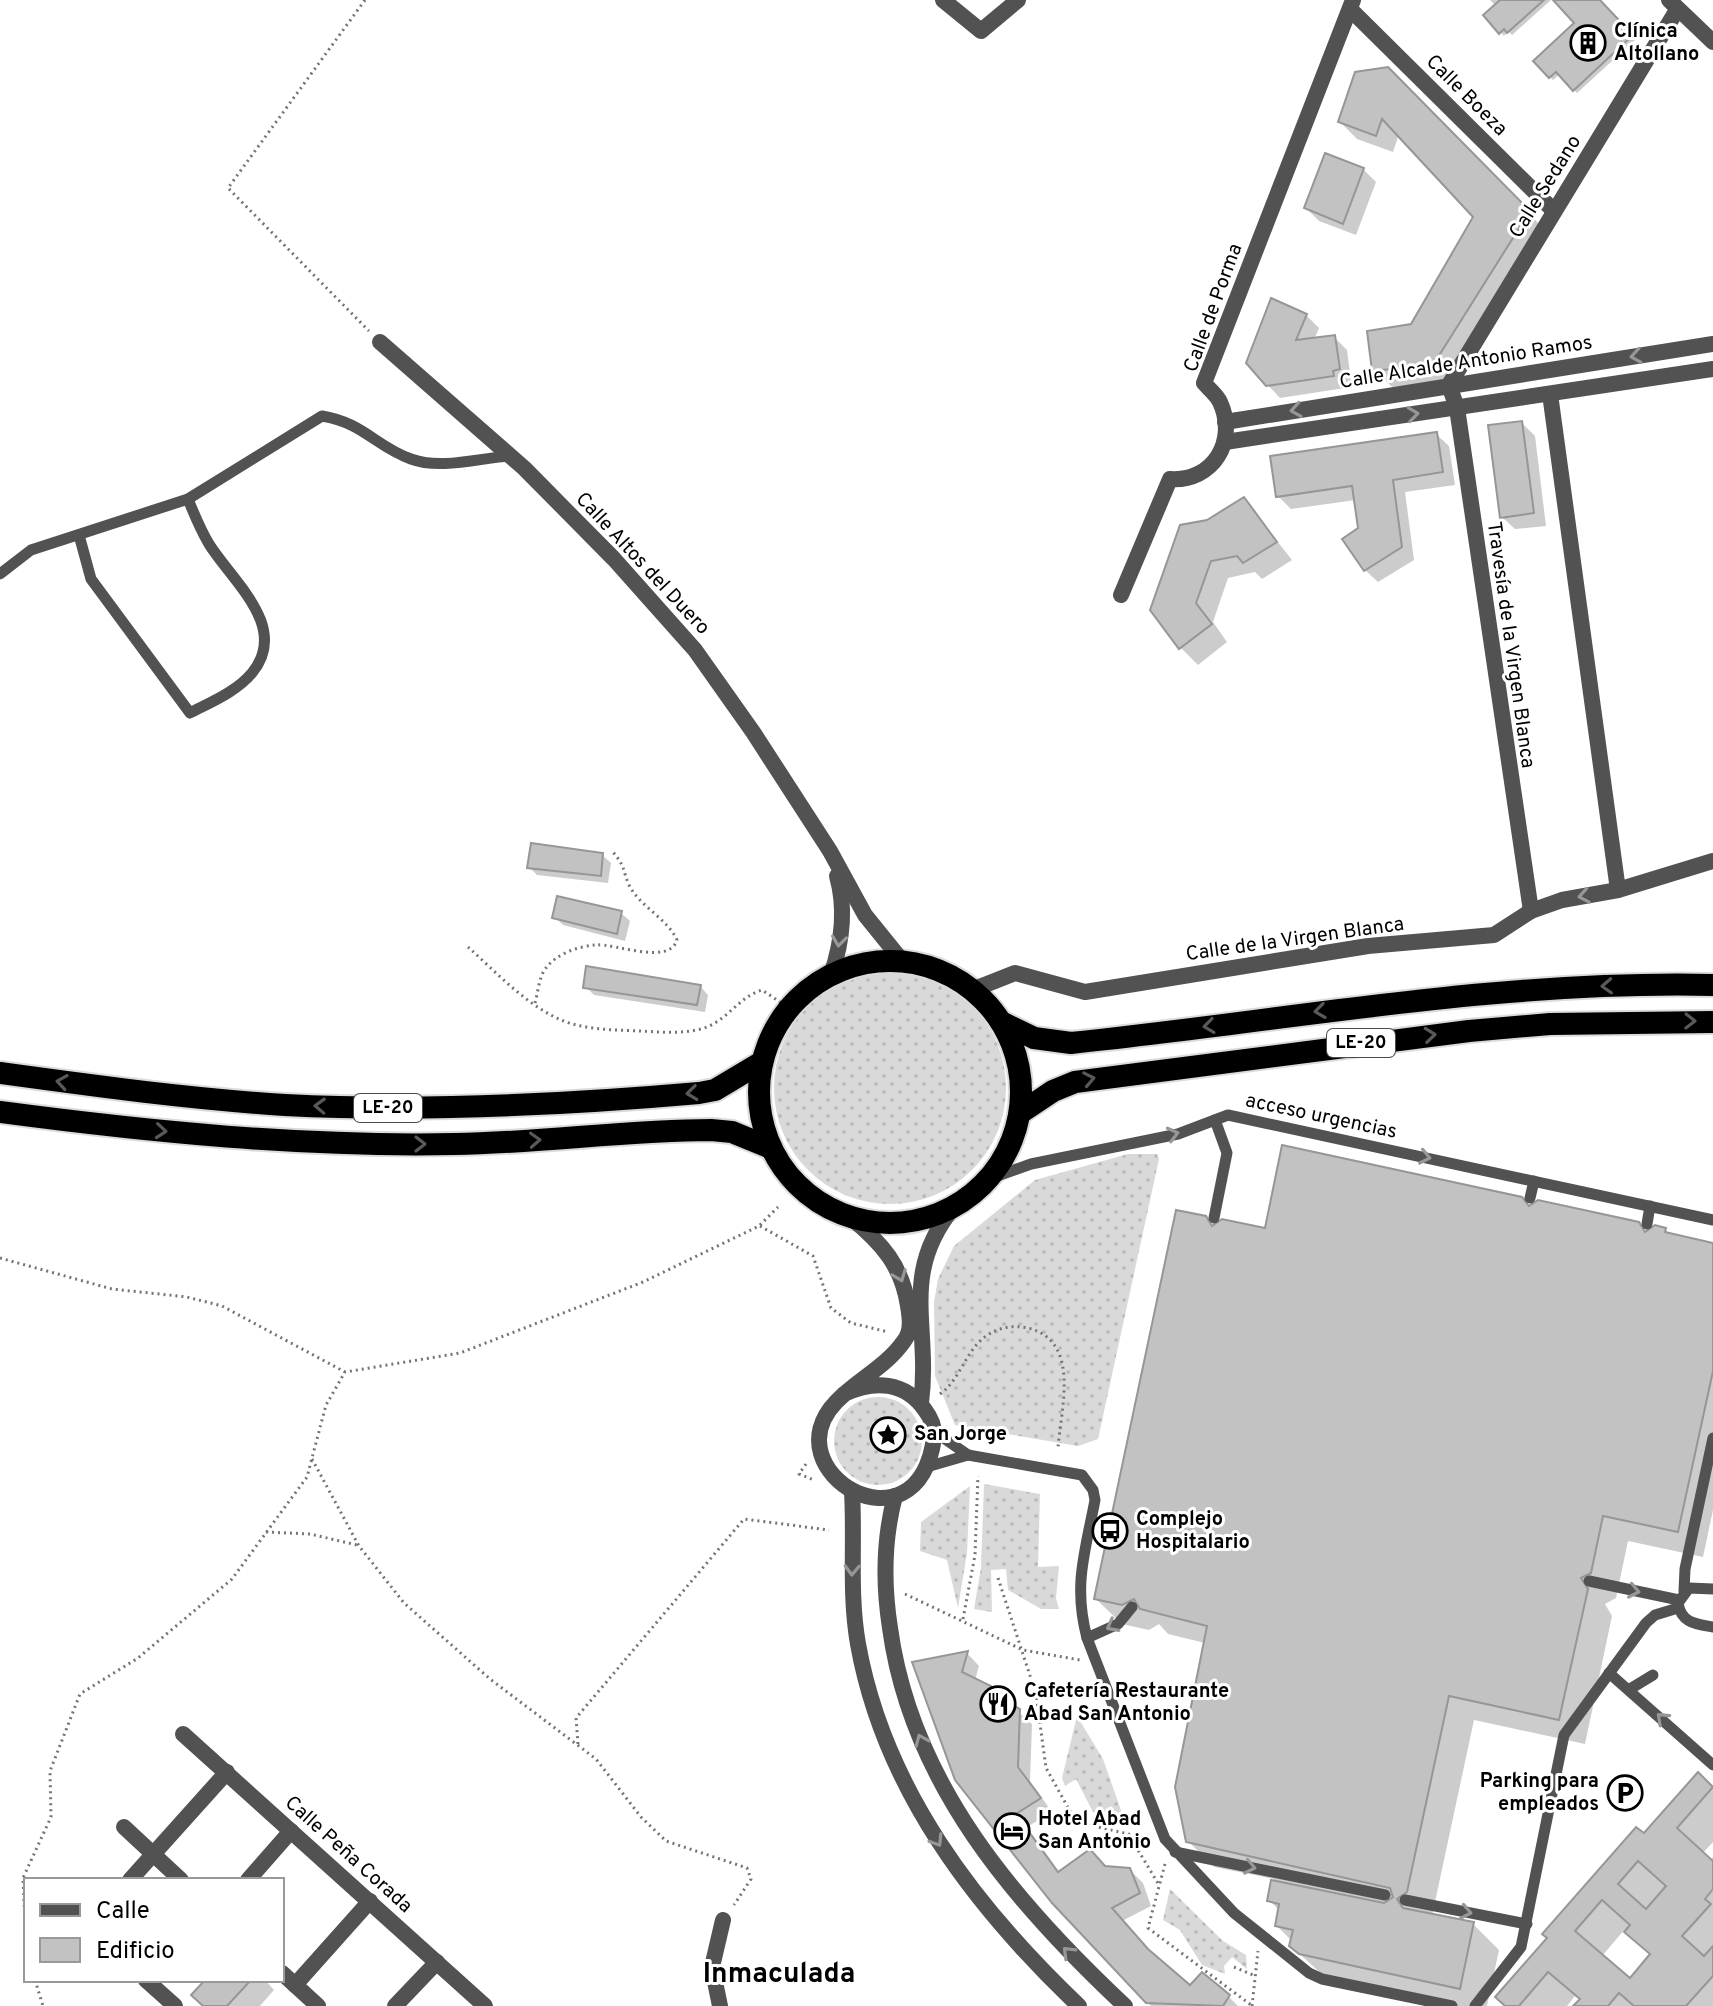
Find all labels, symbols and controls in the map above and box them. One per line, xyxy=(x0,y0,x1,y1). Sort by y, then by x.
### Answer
place label: Clínica Altollano xyxy=(1614,19,1699,68)
building icon: Clínica Altollano xyxy=(1569,24,1607,62)
street label: Calle Boeza xyxy=(1420,50,1512,142)
street label: Calle Sedano xyxy=(1504,131,1588,243)
street label: Calle de Porma xyxy=(1179,240,1249,376)
street label: Calle Alcalde Antonio Ramos xyxy=(1338,330,1594,396)
one-way arrow xyxy=(1629,347,1643,364)
one-way arrow xyxy=(1289,401,1303,418)
one-way arrow xyxy=(1406,406,1419,423)
street label: Calle Altos del Duero xyxy=(569,487,715,641)
street label: Travesía de la Virgen Blanca xyxy=(1480,520,1540,770)
one-way arrow xyxy=(1577,887,1591,904)
street label: Calle de la Virgen Blanca xyxy=(1184,912,1406,968)
one-way arrow xyxy=(831,935,848,948)
one-way arrow xyxy=(1600,977,1613,994)
one-way arrow xyxy=(1313,1002,1327,1019)
one-way arrow xyxy=(1684,1012,1697,1030)
one-way arrow xyxy=(1202,1017,1216,1034)
one-way arrow xyxy=(1424,1026,1437,1043)
road number: LE-20 xyxy=(1327,1029,1395,1057)
one-way arrow xyxy=(1082,1072,1096,1089)
one-way arrow xyxy=(55,1074,69,1091)
one-way arrow xyxy=(685,1085,698,1102)
street label: acceso urgencias xyxy=(1243,1088,1399,1146)
road number: LE-20 xyxy=(354,1094,422,1122)
one-way arrow xyxy=(313,1097,326,1114)
one-way arrow xyxy=(155,1122,168,1139)
one-way arrow xyxy=(1165,1127,1179,1144)
one-way arrow xyxy=(529,1132,542,1149)
one-way arrow xyxy=(414,1135,427,1153)
one-way arrow xyxy=(1417,1148,1431,1165)
one-way arrow xyxy=(891,1268,907,1282)
place icon: San Jorge xyxy=(869,1416,907,1454)
place label: San Jorge xyxy=(914,1422,1007,1448)
place label: Complejo Hospitalario xyxy=(1136,1507,1250,1556)
bus stop icon: Complejo Hospitalario xyxy=(1091,1512,1129,1550)
one-way arrow xyxy=(844,1564,861,1577)
one-way arrow xyxy=(1627,1582,1641,1599)
one-way arrow xyxy=(1106,1616,1120,1631)
place label: Cafetería Restaurante Abad San Antonio xyxy=(1024,1679,1229,1728)
restaurant icon: Cafetería Restaurante Abad San Antonio xyxy=(979,1685,1017,1723)
one-way arrow xyxy=(1656,1714,1671,1728)
one-way arrow xyxy=(915,1734,931,1748)
place label: Parking para empleados xyxy=(1480,1769,1599,1818)
parking icon: Parking para empleados xyxy=(1606,1774,1644,1812)
street label: Calle Peña Corada xyxy=(279,1791,417,1919)
place label: Hotel Abad San Antonio xyxy=(1038,1807,1151,1856)
hotel icon: Hotel Abad San Antonio xyxy=(993,1812,1031,1850)
one-way arrow xyxy=(928,1833,943,1847)
one-way arrow xyxy=(1243,1858,1257,1875)
legend xyxy=(24,1878,284,1982)
text: Calle xyxy=(96,1897,150,1927)
one-way arrow xyxy=(1459,1903,1472,1920)
text: Edificio xyxy=(96,1937,175,1967)
one-way arrow xyxy=(1063,1947,1077,1961)
district label: Inmaculada xyxy=(703,1957,855,1993)

